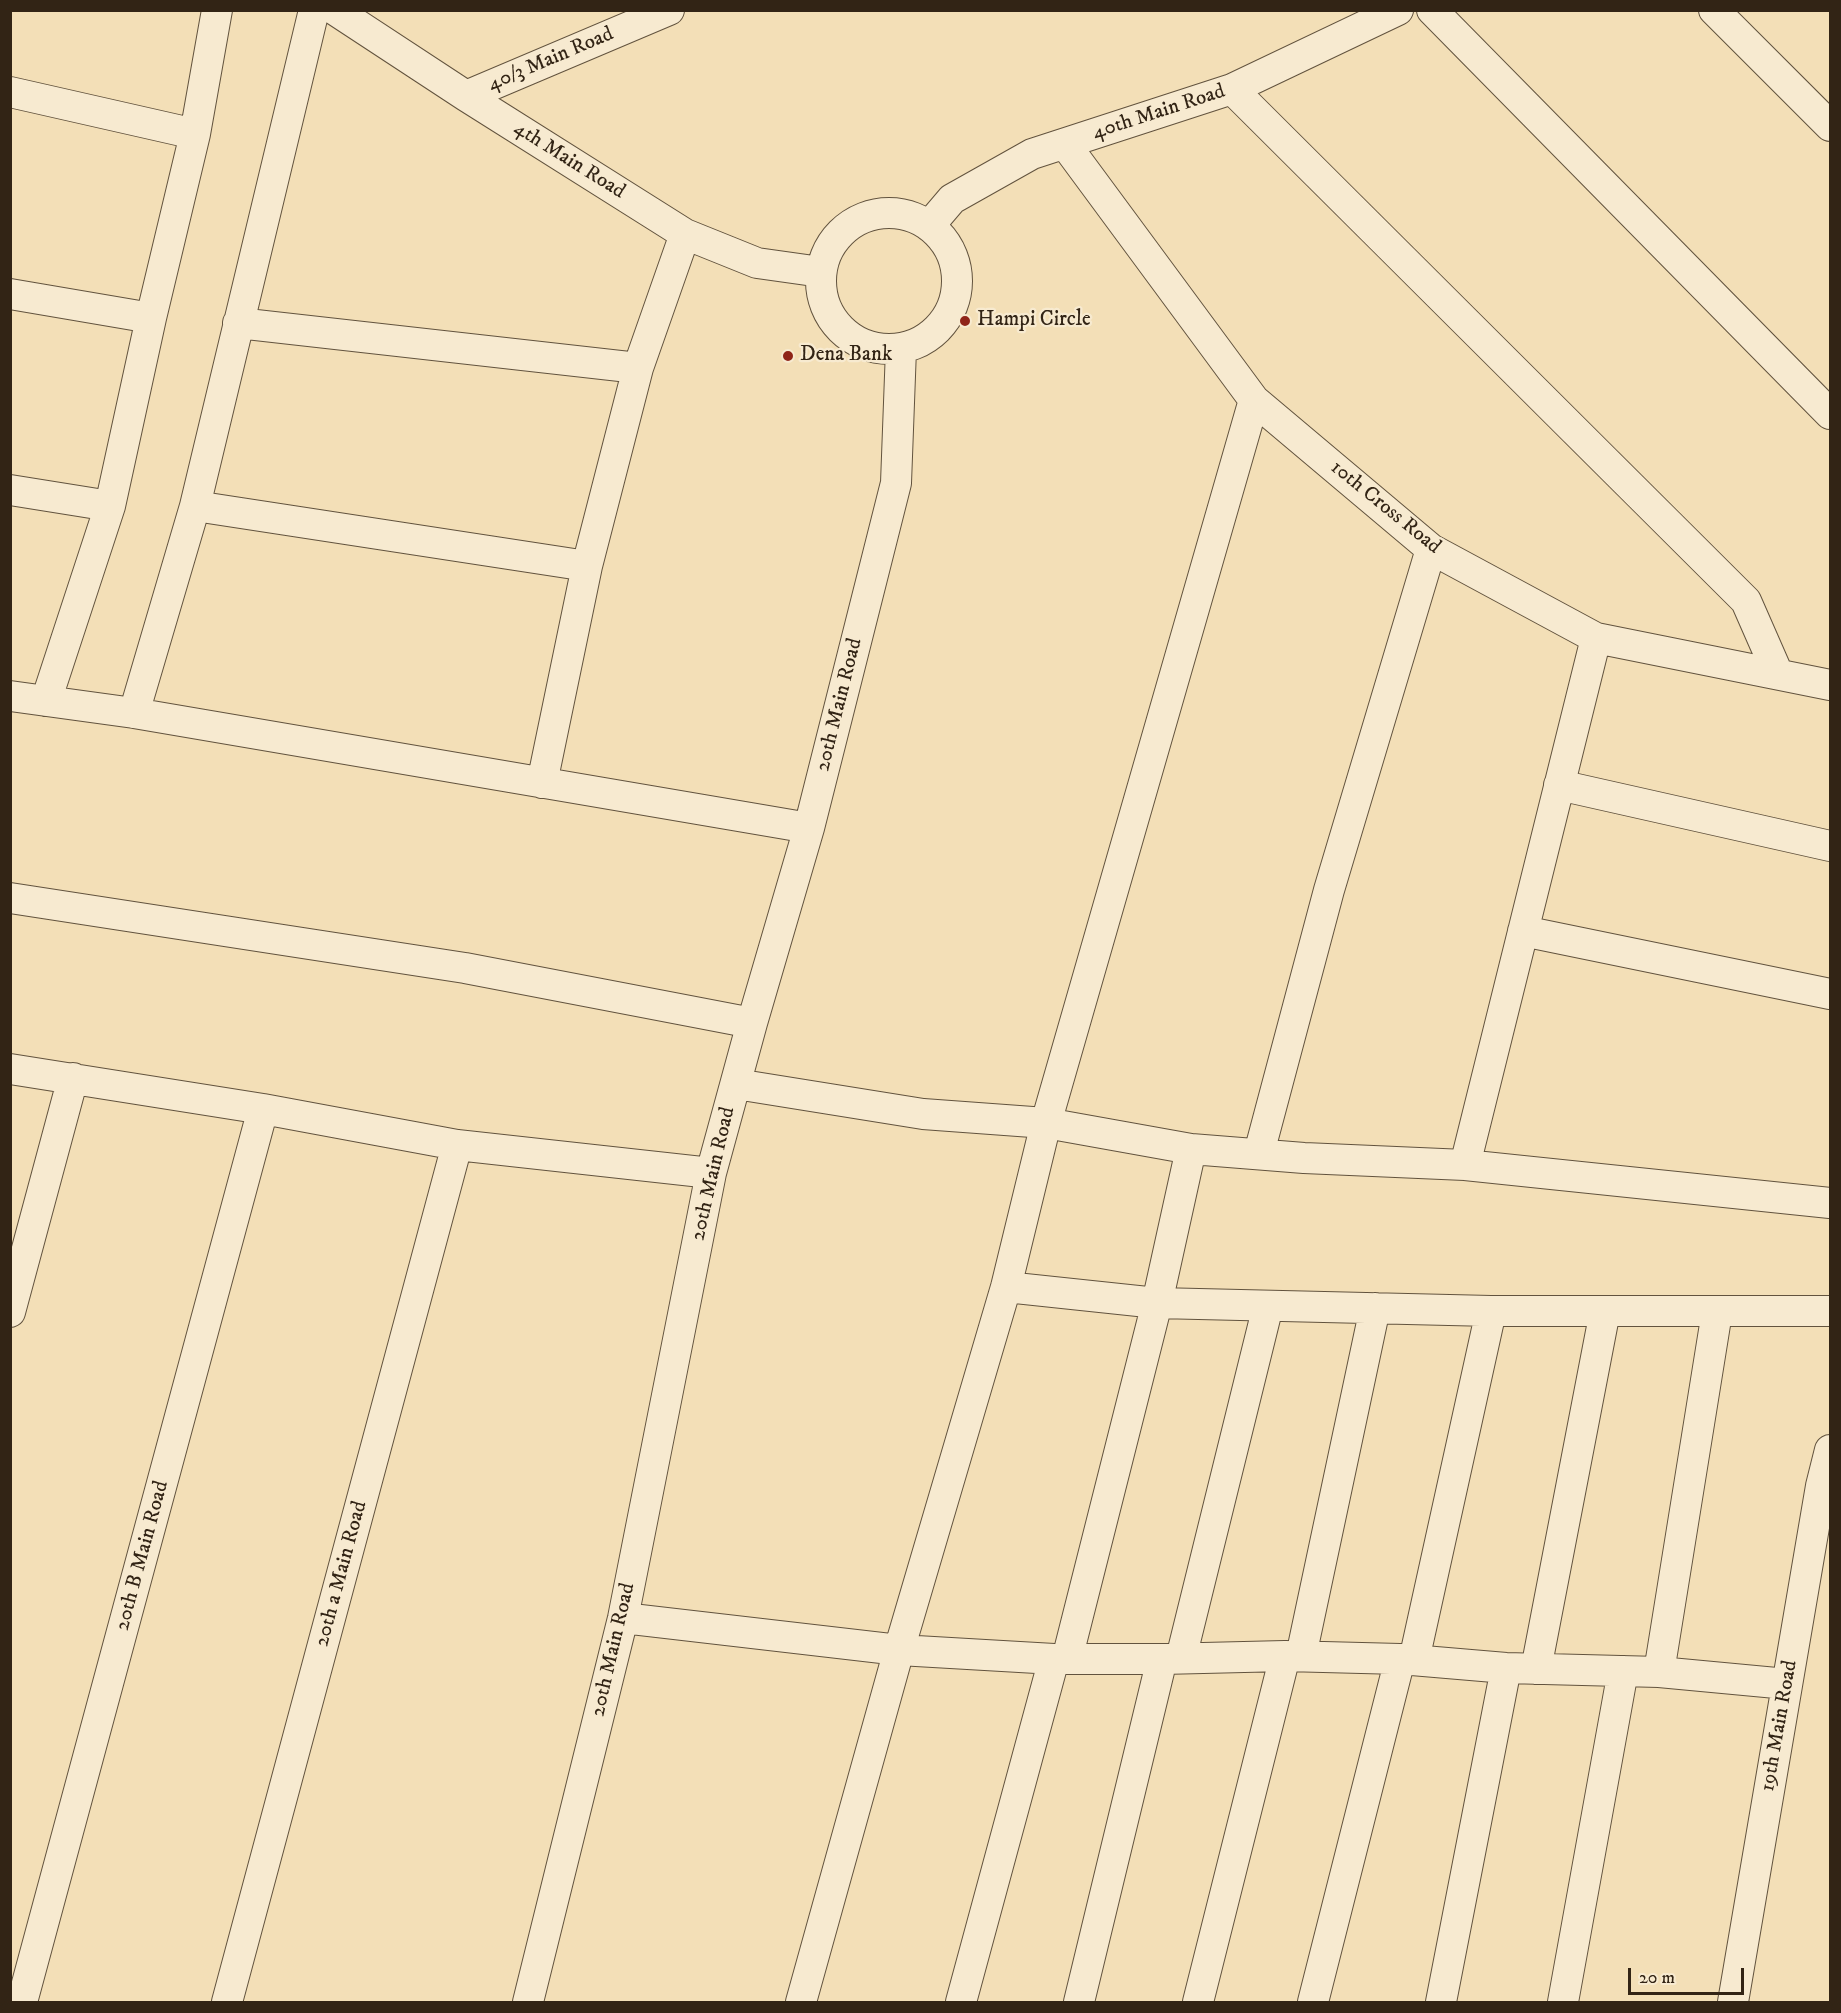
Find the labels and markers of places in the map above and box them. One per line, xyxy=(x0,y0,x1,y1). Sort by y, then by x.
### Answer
place label: Hampi Circle xyxy=(977,308,1091,334)
marker: Hampi Circle xyxy=(958,314,972,328)
place label: Dena Bank xyxy=(800,343,892,369)
marker: Dena Bank xyxy=(781,349,795,363)

